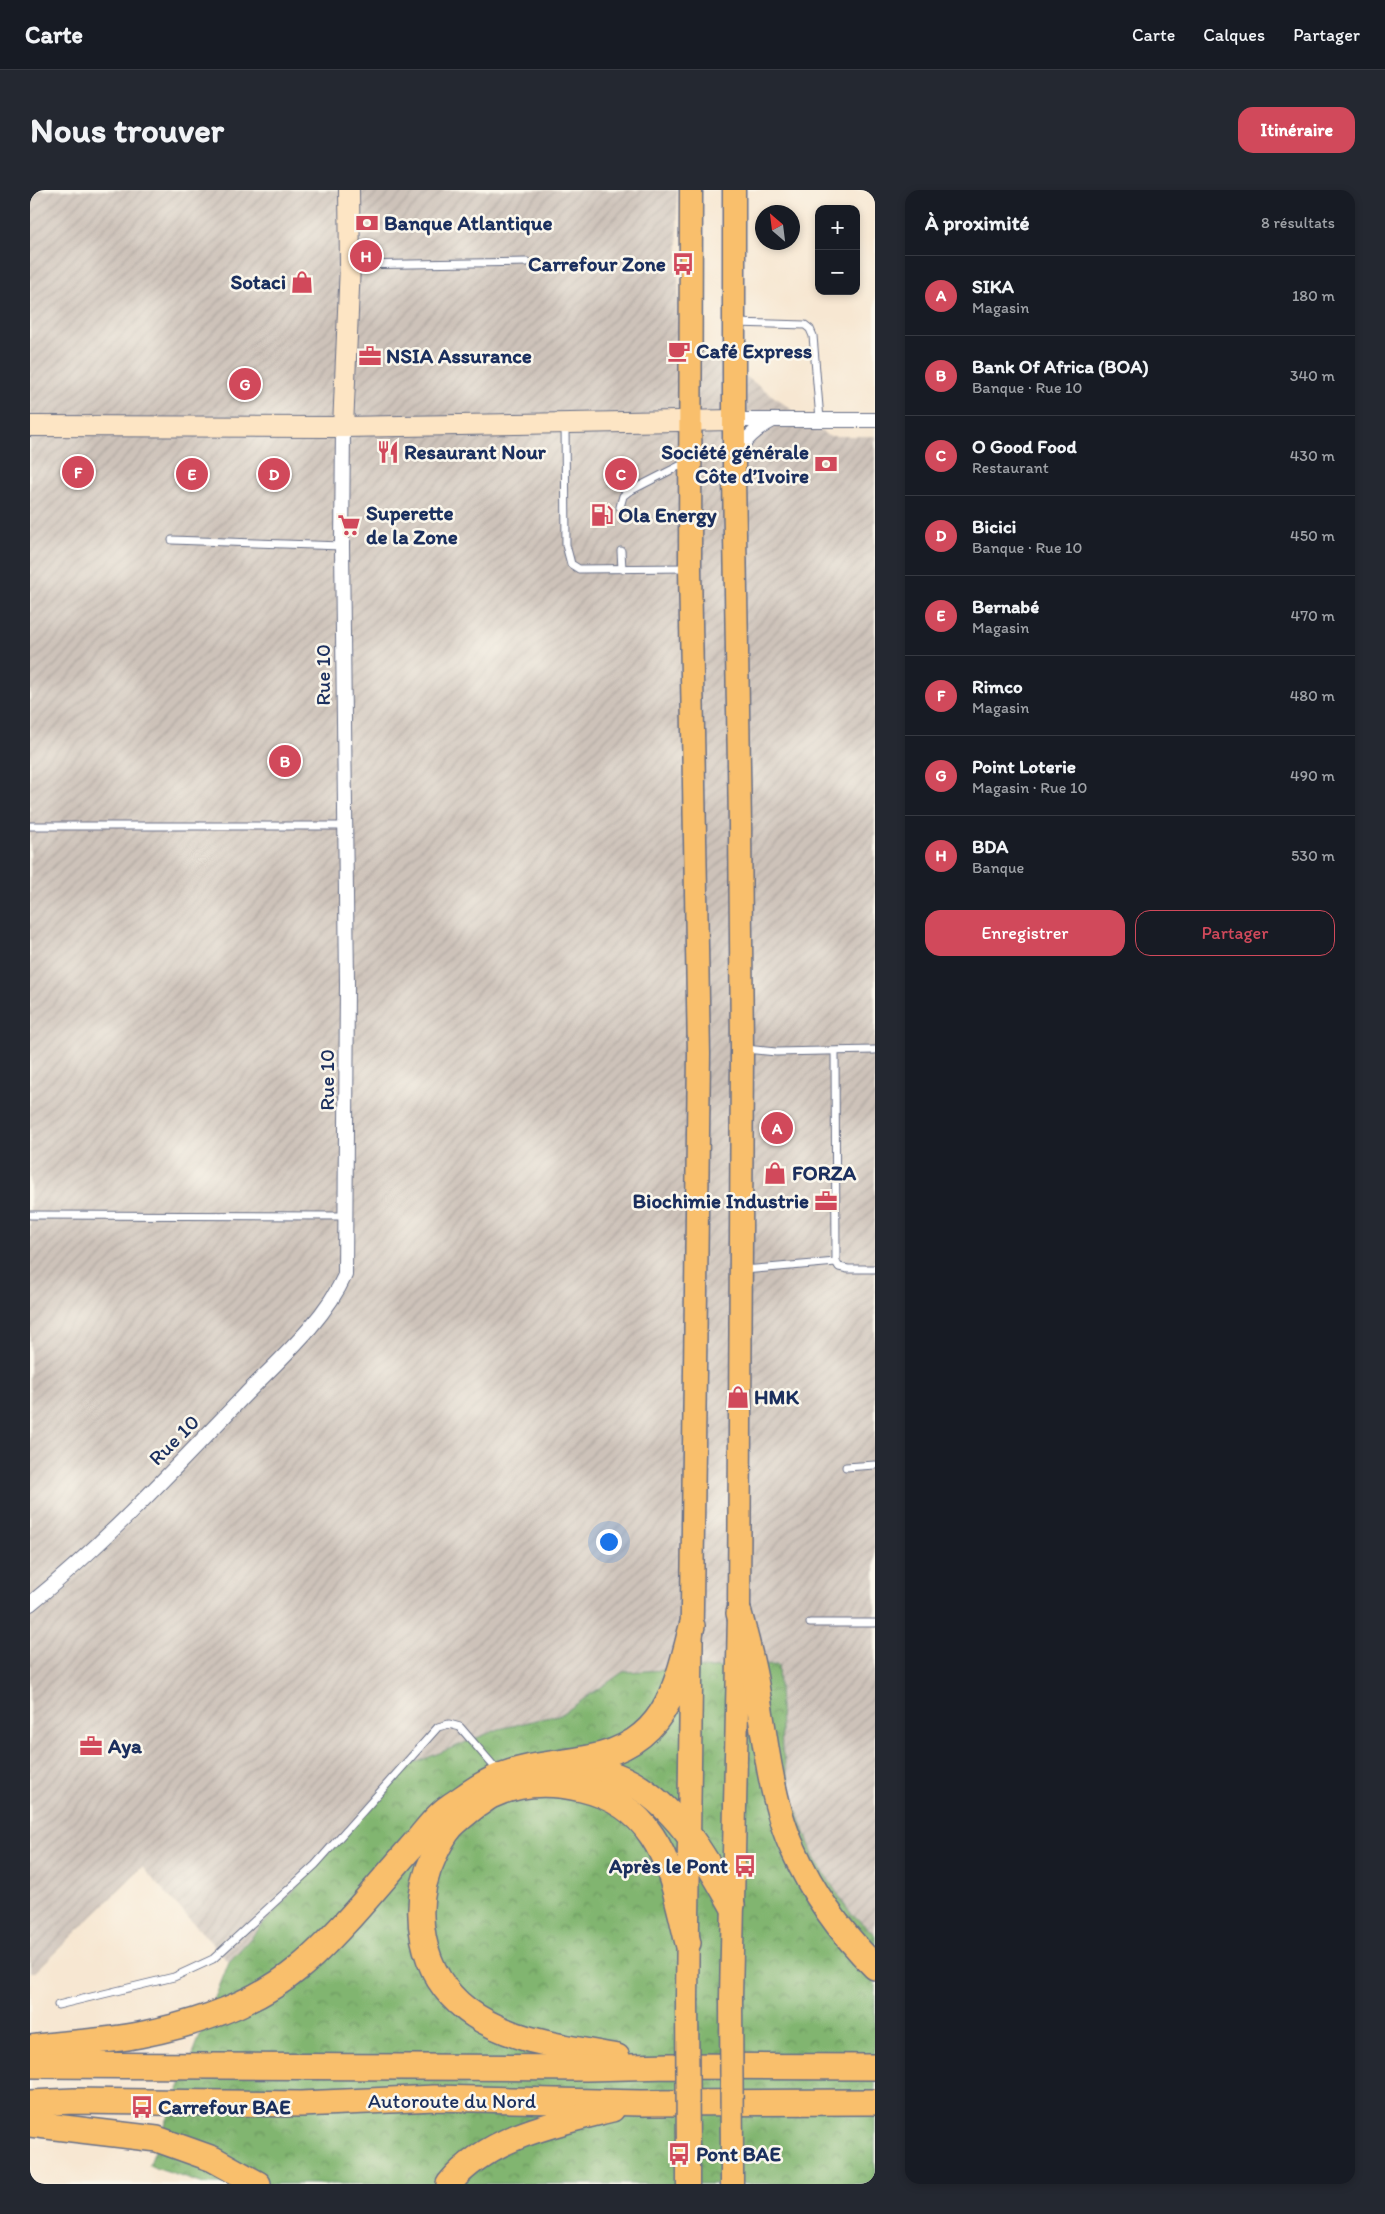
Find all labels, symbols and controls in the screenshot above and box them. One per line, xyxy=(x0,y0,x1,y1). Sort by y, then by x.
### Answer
text: Carte xyxy=(25,20,83,49)
text: Carte xyxy=(1132,24,1175,46)
text: Calques xyxy=(1203,24,1265,46)
text: Partager xyxy=(1293,24,1360,46)
button: Itinéraire xyxy=(1238,107,1355,153)
text: Nous trouver xyxy=(30,109,224,151)
north arrow xyxy=(755,205,800,250)
map controls xyxy=(815,205,860,295)
button: + xyxy=(815,205,860,250)
bank icon: Banque Atlantique xyxy=(354,210,380,236)
place label: Banque Atlantique xyxy=(384,210,553,236)
text: À proximité xyxy=(925,210,1030,235)
text: 8 résultats xyxy=(1261,213,1335,232)
pin: H xyxy=(350,237,382,275)
button: − xyxy=(815,250,860,295)
place label: Carrefour Zone xyxy=(528,251,666,276)
bus stop icon: Carrefour Zone xyxy=(670,251,696,277)
place label: Sotaci xyxy=(230,269,286,294)
shop icon: Sotaci xyxy=(289,269,315,295)
text: SIKA xyxy=(972,275,1014,298)
text: A xyxy=(936,286,946,305)
text: 180 m xyxy=(1292,286,1335,305)
text: Magasin xyxy=(972,298,1029,317)
cafe icon: Café Express xyxy=(666,338,692,364)
place label: Café Express xyxy=(696,338,812,364)
office icon: NSIA Assurance xyxy=(357,343,383,369)
place label: NSIA Assurance xyxy=(386,343,532,368)
text: Bank Of Africa (BOA) xyxy=(972,355,1149,378)
pin: G xyxy=(229,365,261,403)
text: B xyxy=(936,366,946,385)
text: 340 m xyxy=(1290,366,1335,385)
text: Banque · Rue 10 xyxy=(972,378,1082,397)
text: O Good Food xyxy=(972,435,1077,458)
restaurant icon: Resaurant Nour xyxy=(375,439,401,465)
place label: Resaurant Nour xyxy=(404,439,547,464)
place label: Société générale Côte d’Ivoire xyxy=(661,439,809,488)
text: C xyxy=(936,446,946,465)
text: 430 m xyxy=(1290,446,1335,465)
bank icon: Société générale Côte d’Ivoire xyxy=(813,451,839,477)
pin: F xyxy=(62,453,94,491)
pin: E xyxy=(176,455,208,493)
pin: D xyxy=(258,455,290,493)
pin: C xyxy=(605,455,637,493)
text: Restaurant xyxy=(972,458,1049,477)
place label: Superette de la Zone xyxy=(366,500,458,549)
fuel station icon: Ola Energy xyxy=(589,502,615,528)
place label: Ola Energy xyxy=(618,502,717,528)
supermarket icon: Superette de la Zone xyxy=(336,512,362,538)
text: Bicici xyxy=(972,515,1016,538)
text: D xyxy=(936,526,946,545)
text: 450 m xyxy=(1290,526,1335,545)
text: Banque · Rue 10 xyxy=(972,538,1082,557)
text: Bernabé xyxy=(972,595,1039,618)
text: E xyxy=(937,606,945,625)
text: 470 m xyxy=(1291,606,1335,625)
text: Magasin xyxy=(972,618,1029,637)
street label: Rue 10 xyxy=(310,644,335,706)
text: Rimco xyxy=(972,675,1023,698)
text: F xyxy=(937,686,945,705)
text: 480 m xyxy=(1290,686,1335,705)
text: Magasin xyxy=(972,698,1029,717)
pin: B xyxy=(269,742,301,780)
text: Point Loterie xyxy=(972,755,1076,778)
text: G xyxy=(935,766,947,785)
text: 490 m xyxy=(1290,766,1335,785)
text: Magasin · Rue 10 xyxy=(972,778,1087,797)
text: BDA xyxy=(972,835,1008,858)
text: H xyxy=(935,846,947,865)
text: 530 m xyxy=(1291,846,1335,865)
text: Banque xyxy=(972,858,1024,877)
button: Enregistrer xyxy=(925,910,1125,956)
button: Partager xyxy=(1135,910,1335,956)
street label: Rue 10 xyxy=(314,1049,339,1111)
pin: A xyxy=(761,1109,793,1147)
shop icon: FORZA xyxy=(762,1160,788,1186)
place label: FORZA xyxy=(792,1160,857,1185)
place label: Biochimie Industrie xyxy=(632,1188,809,1213)
office icon: Biochimie Industrie xyxy=(813,1188,839,1214)
shop icon: HMK xyxy=(725,1384,751,1410)
place label: HMK xyxy=(754,1384,799,1409)
street label: Rue 10 xyxy=(143,1409,204,1470)
your location xyxy=(596,1529,622,1555)
office icon: Aya xyxy=(78,1733,104,1759)
place label: Aya xyxy=(107,1733,143,1759)
place label: Après le Pont xyxy=(608,1853,728,1879)
bus stop icon: Après le Pont xyxy=(732,1853,758,1879)
street label: Autoroute du Nord xyxy=(368,2088,537,2113)
bus stop icon: Carrefour BAE xyxy=(129,2094,155,2120)
place label: Carrefour BAE xyxy=(158,2094,291,2119)
bus stop icon: Pont BAE xyxy=(666,2141,692,2167)
place label: Pont BAE xyxy=(696,2141,781,2166)

